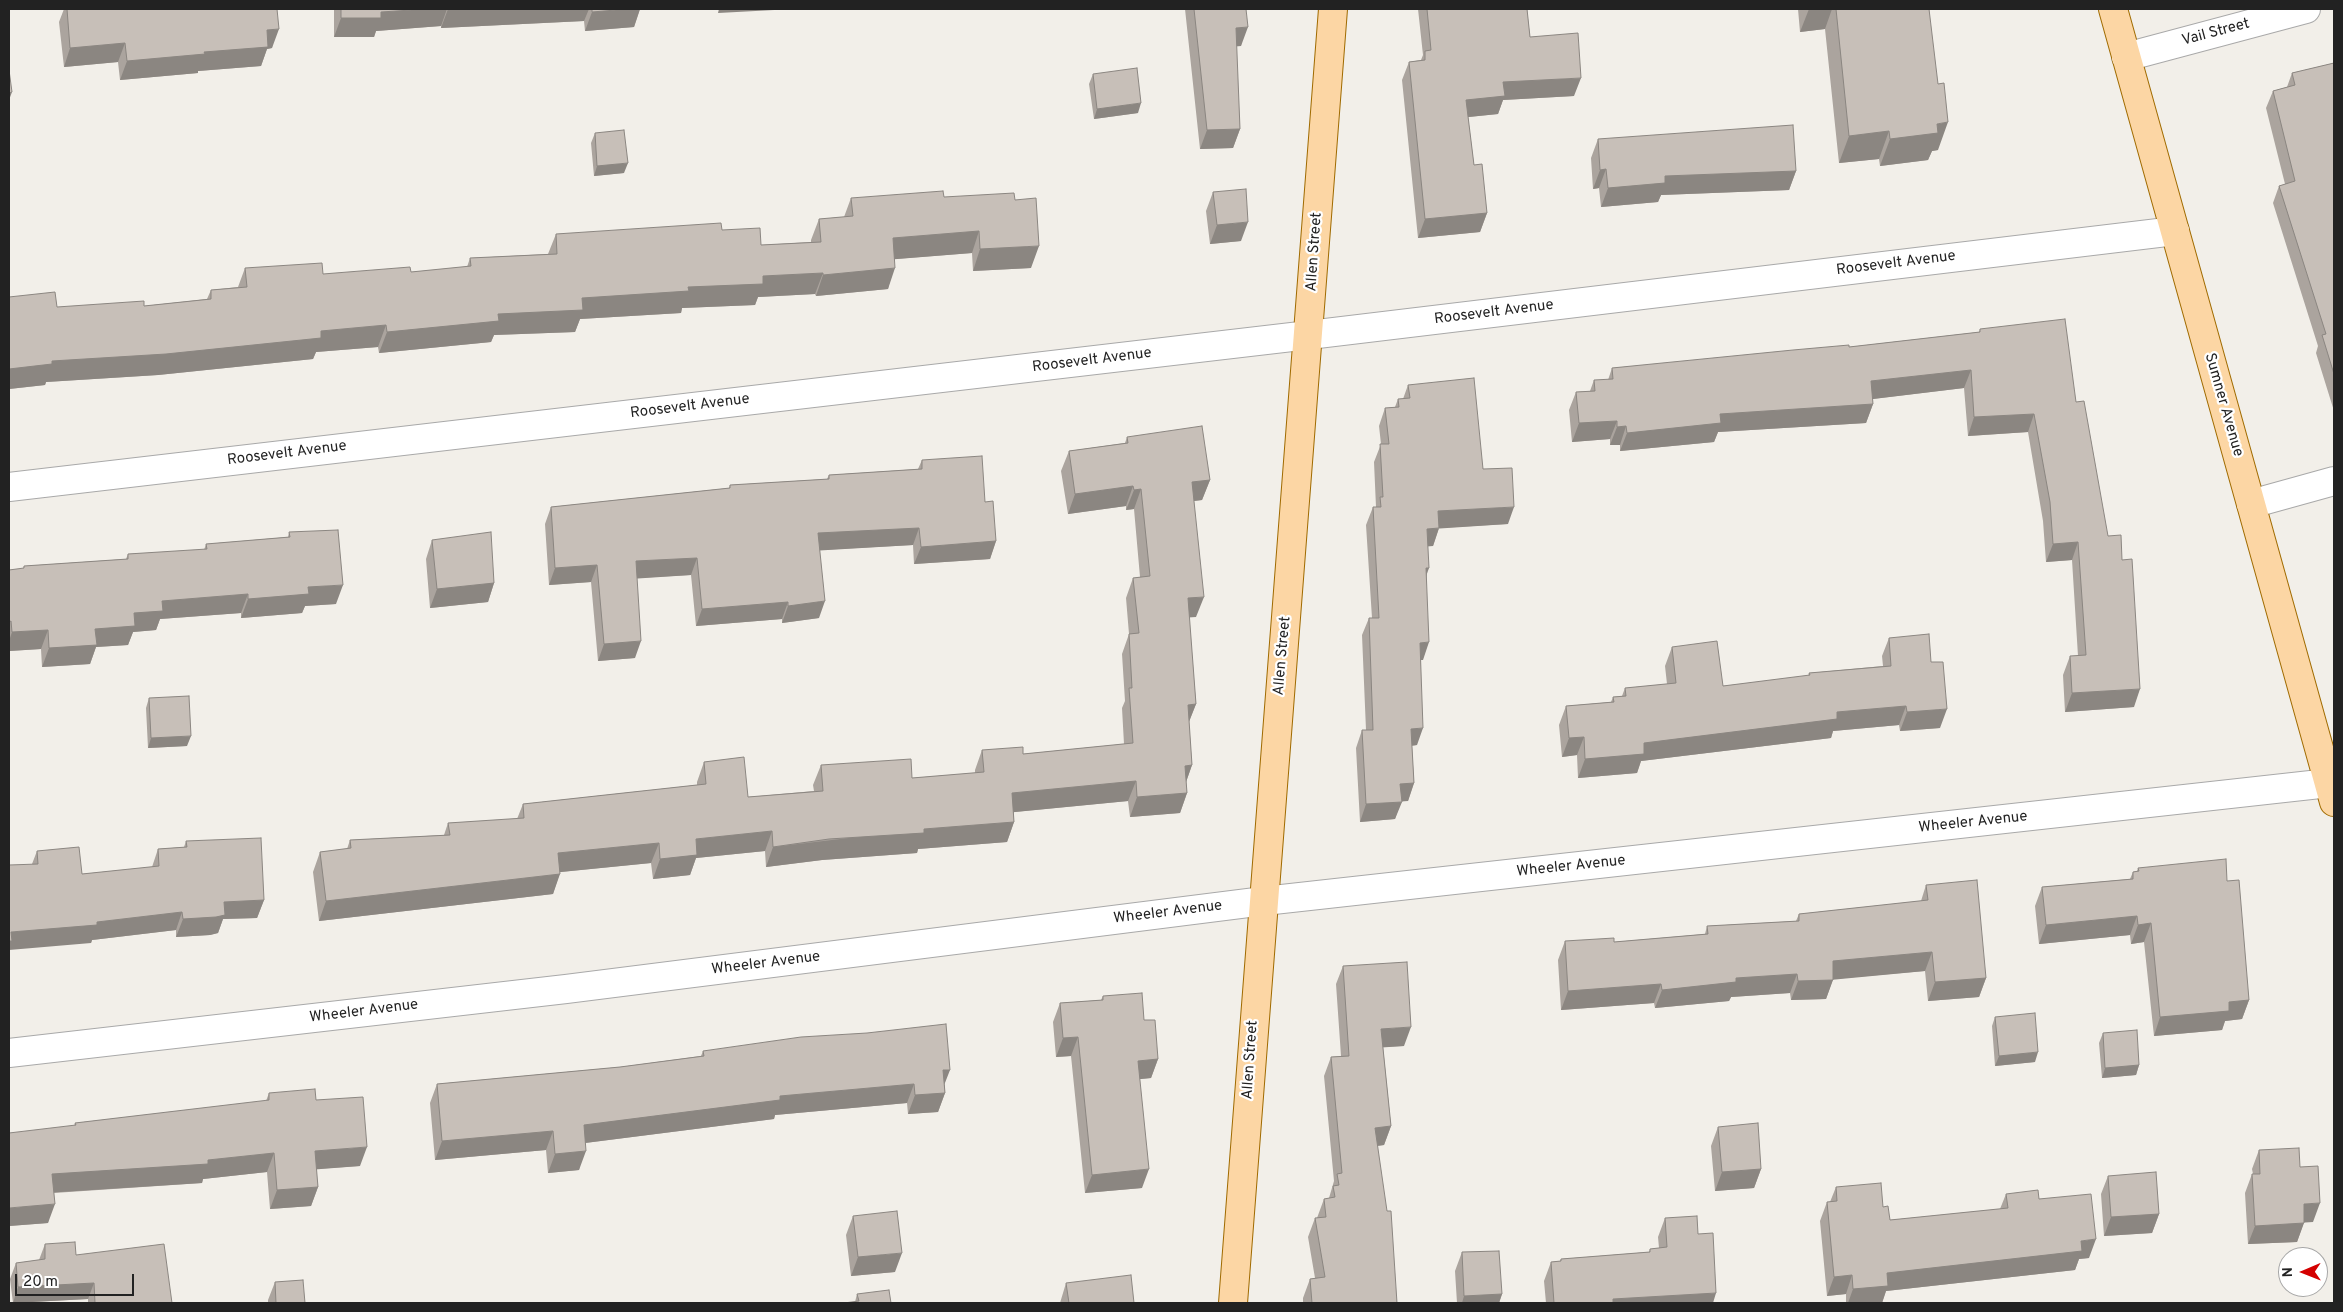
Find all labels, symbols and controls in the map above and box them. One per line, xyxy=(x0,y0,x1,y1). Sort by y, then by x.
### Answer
street label: Vail Street xyxy=(2180,15,2252,51)
street label: Allen Street xyxy=(1303,212,1327,292)
street label: Roosevelt Avenue xyxy=(1835,248,1957,280)
street label: Roosevelt Avenue xyxy=(1433,297,1555,329)
street label: Roosevelt Avenue xyxy=(1031,345,1153,377)
street label: Sumner Avenue xyxy=(2200,351,2246,459)
street label: Roosevelt Avenue xyxy=(629,391,751,423)
street label: Roosevelt Avenue xyxy=(226,438,348,470)
street label: Allen Street xyxy=(1271,616,1295,696)
street label: Wheeler Avenue xyxy=(1918,808,2028,838)
street label: Wheeler Avenue xyxy=(1516,852,1626,882)
street label: Wheeler Avenue xyxy=(1113,897,1223,929)
street label: Wheeler Avenue xyxy=(711,948,821,980)
street label: Wheeler Avenue xyxy=(309,996,419,1028)
street label: Allen Street xyxy=(1239,1020,1263,1100)
north arrow xyxy=(2278,1247,2328,1297)
scale bar xyxy=(18,1264,136,1296)
text: N xyxy=(2280,1267,2297,1277)
text: 20 m xyxy=(23,1273,58,1292)

